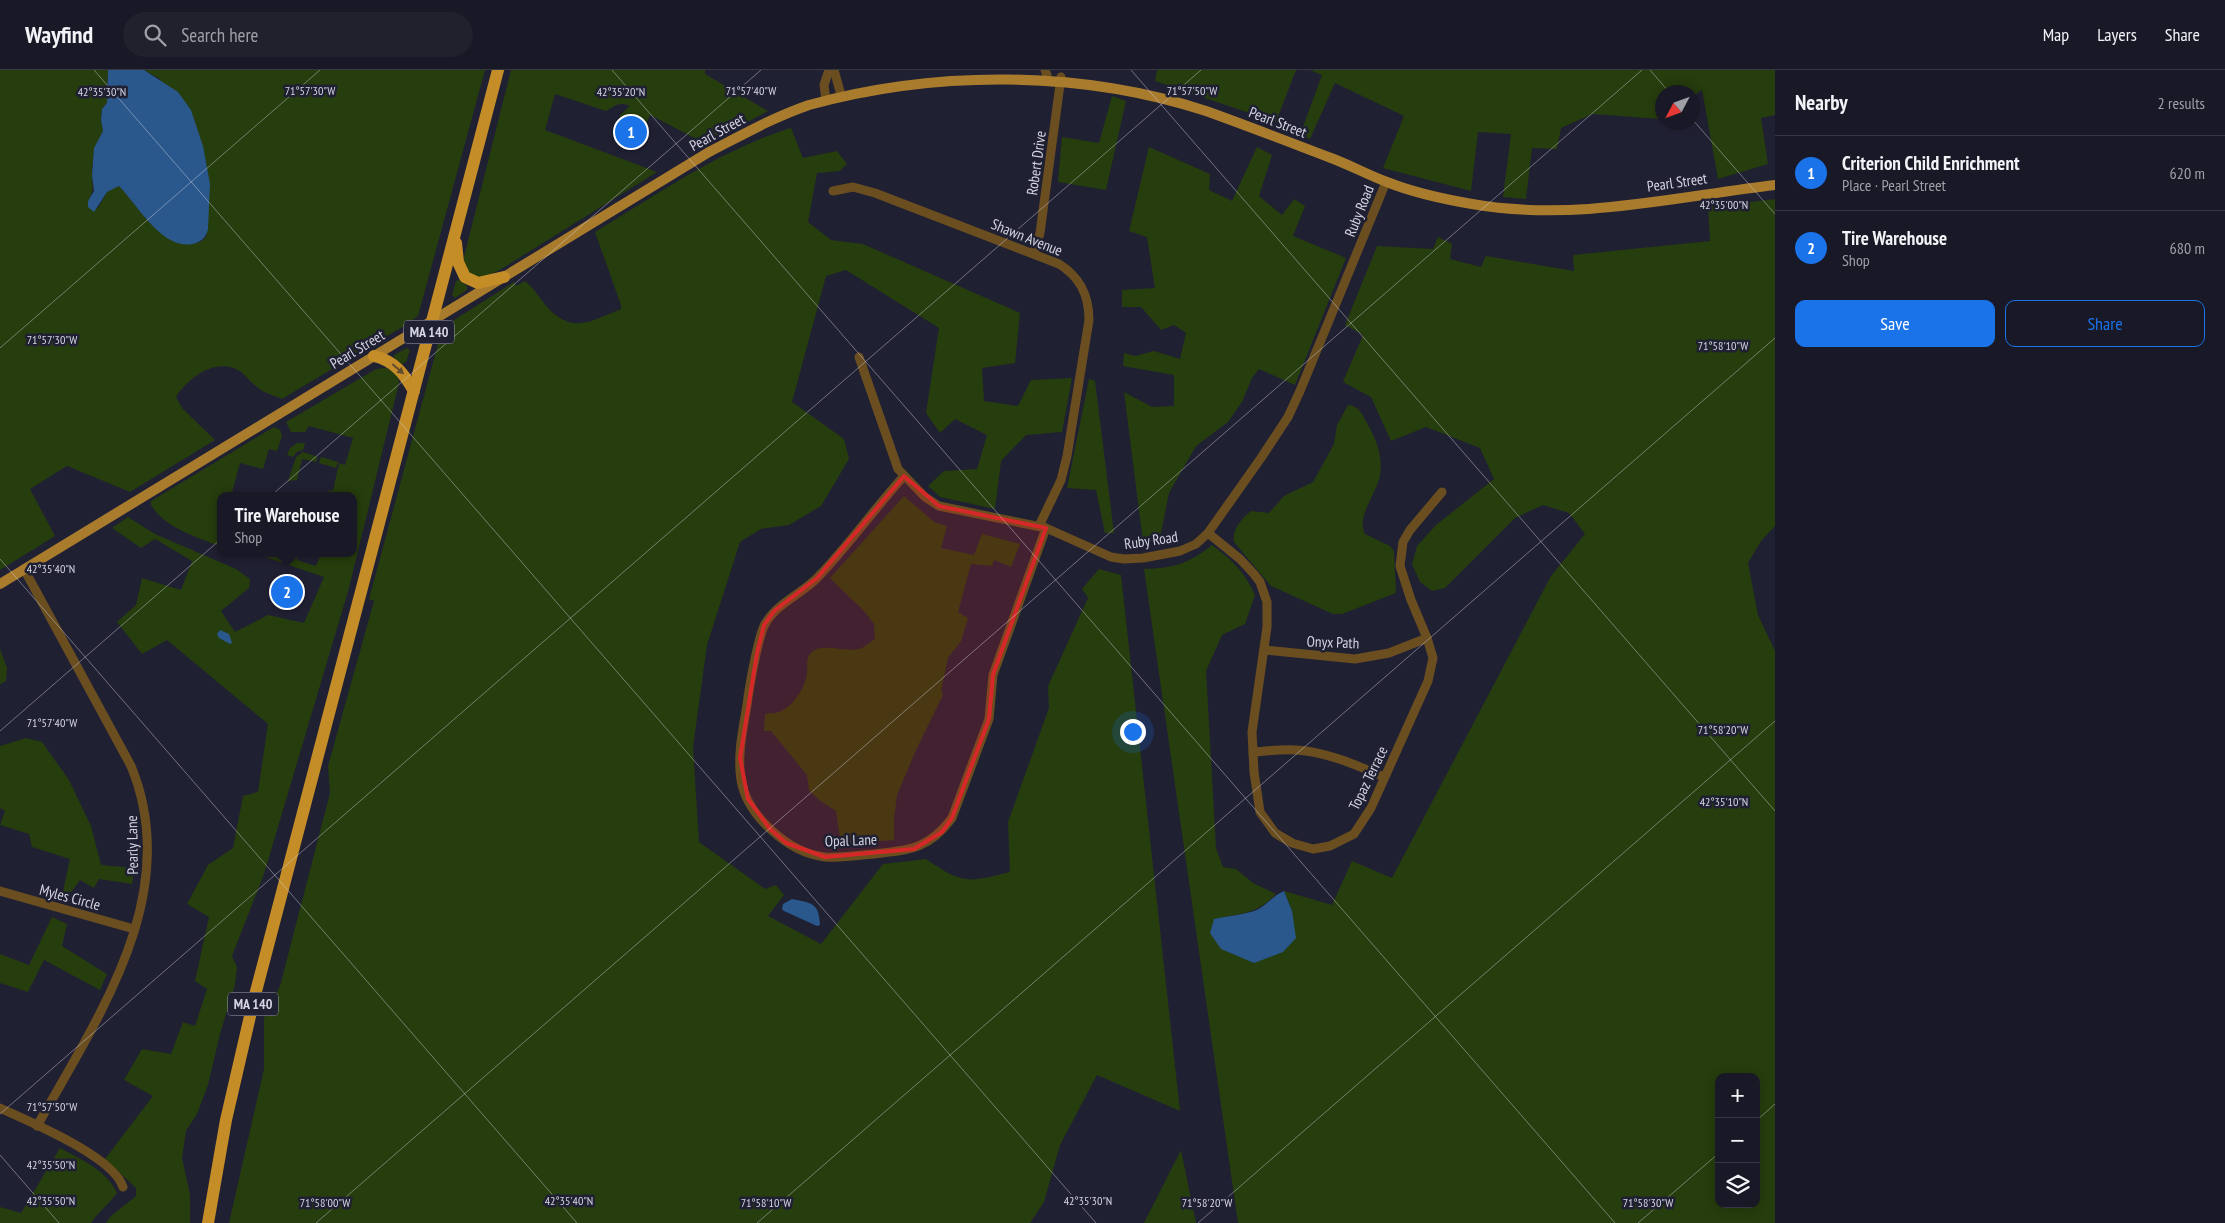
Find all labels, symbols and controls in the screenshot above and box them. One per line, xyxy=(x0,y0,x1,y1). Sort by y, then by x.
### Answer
search box xyxy=(123,12,473,57)
text: Wayfind xyxy=(25,19,93,50)
icon: search xyxy=(141,21,169,49)
text: Search here xyxy=(181,23,258,47)
text: Map xyxy=(2043,23,2069,46)
text: Layers xyxy=(2097,23,2137,46)
text: Share xyxy=(2165,23,2200,46)
text: 71°57'30"W xyxy=(285,83,335,98)
text: 71°57'40"W xyxy=(726,83,776,98)
text: 71°57'50"W xyxy=(1167,83,1217,98)
text: 42°35'30"N xyxy=(78,84,126,99)
text: 42°35'20"N xyxy=(597,84,645,99)
north arrow xyxy=(1655,85,1700,130)
text: Nearby xyxy=(1795,89,1848,116)
text: 2 results xyxy=(2158,93,2205,113)
street label: Pearl Street xyxy=(1246,102,1310,142)
street label: Pearl Street xyxy=(686,109,748,155)
pin: 1 xyxy=(615,113,647,151)
street label: Robert Drive xyxy=(1022,130,1050,196)
text: Criterion Child Enrichment xyxy=(1842,151,2020,175)
text: 1 xyxy=(1807,163,1815,183)
text: 620 m xyxy=(2170,163,2205,183)
street label: Pearl Street xyxy=(1646,168,1708,196)
text: Place · Pearl Street xyxy=(1842,175,1946,195)
street label: Ruby Road xyxy=(1340,182,1378,240)
text: 42°35'00"N xyxy=(1700,197,1748,212)
street label: Shawn Avenue xyxy=(989,214,1065,260)
text: Tire Warehouse xyxy=(1842,226,1947,250)
text: 2 xyxy=(1807,238,1815,258)
text: 680 m xyxy=(2170,238,2205,258)
text: Shop xyxy=(1842,250,1870,270)
button: Save xyxy=(1795,300,1995,347)
button: Share xyxy=(2005,300,2205,347)
road number: MA 140 xyxy=(404,320,454,344)
street label: Pearl Street xyxy=(326,325,388,373)
text: 71°57'30"W xyxy=(27,332,77,347)
text: 71°58'10"W xyxy=(1698,338,1748,353)
one-way arrow xyxy=(392,363,404,375)
popup xyxy=(217,492,357,557)
text: Tire Warehouse xyxy=(234,503,340,527)
text: Shop xyxy=(234,527,262,547)
street label: Ruby Road xyxy=(1123,527,1179,553)
text: 42°35'40"N xyxy=(27,561,75,576)
pin: 2 xyxy=(271,573,303,611)
street label: Onyx Path xyxy=(1306,632,1360,652)
text: 71°57'40"W xyxy=(27,715,77,730)
your location xyxy=(1120,719,1146,745)
text: 71°58'20"W xyxy=(1698,722,1748,737)
street label: Topaz Terrace xyxy=(1344,743,1392,813)
text: 42°35'10"N xyxy=(1700,794,1748,809)
street label: Pearly Lane xyxy=(122,815,142,875)
street label: Opal Lane xyxy=(825,830,877,850)
street label: Myles Circle xyxy=(37,880,103,914)
road number: MA 140 xyxy=(228,992,278,1016)
map controls xyxy=(1715,1073,1760,1208)
button: + xyxy=(1715,1073,1760,1118)
text: 71°57'50"W xyxy=(27,1099,77,1114)
button: − xyxy=(1715,1118,1760,1163)
text: 42°35'50"N xyxy=(27,1157,75,1172)
button: layers xyxy=(1715,1163,1760,1208)
text: 42°35'50"N xyxy=(27,1193,75,1208)
text: 42°35'40"N xyxy=(545,1193,593,1208)
text: 42°35'30"N xyxy=(1064,1193,1112,1208)
text: 71°58'00"W xyxy=(300,1195,350,1210)
text: 71°58'10"W xyxy=(741,1195,791,1210)
text: 71°58'20"W xyxy=(1182,1195,1232,1210)
text: 71°58'30"W xyxy=(1623,1195,1673,1210)

